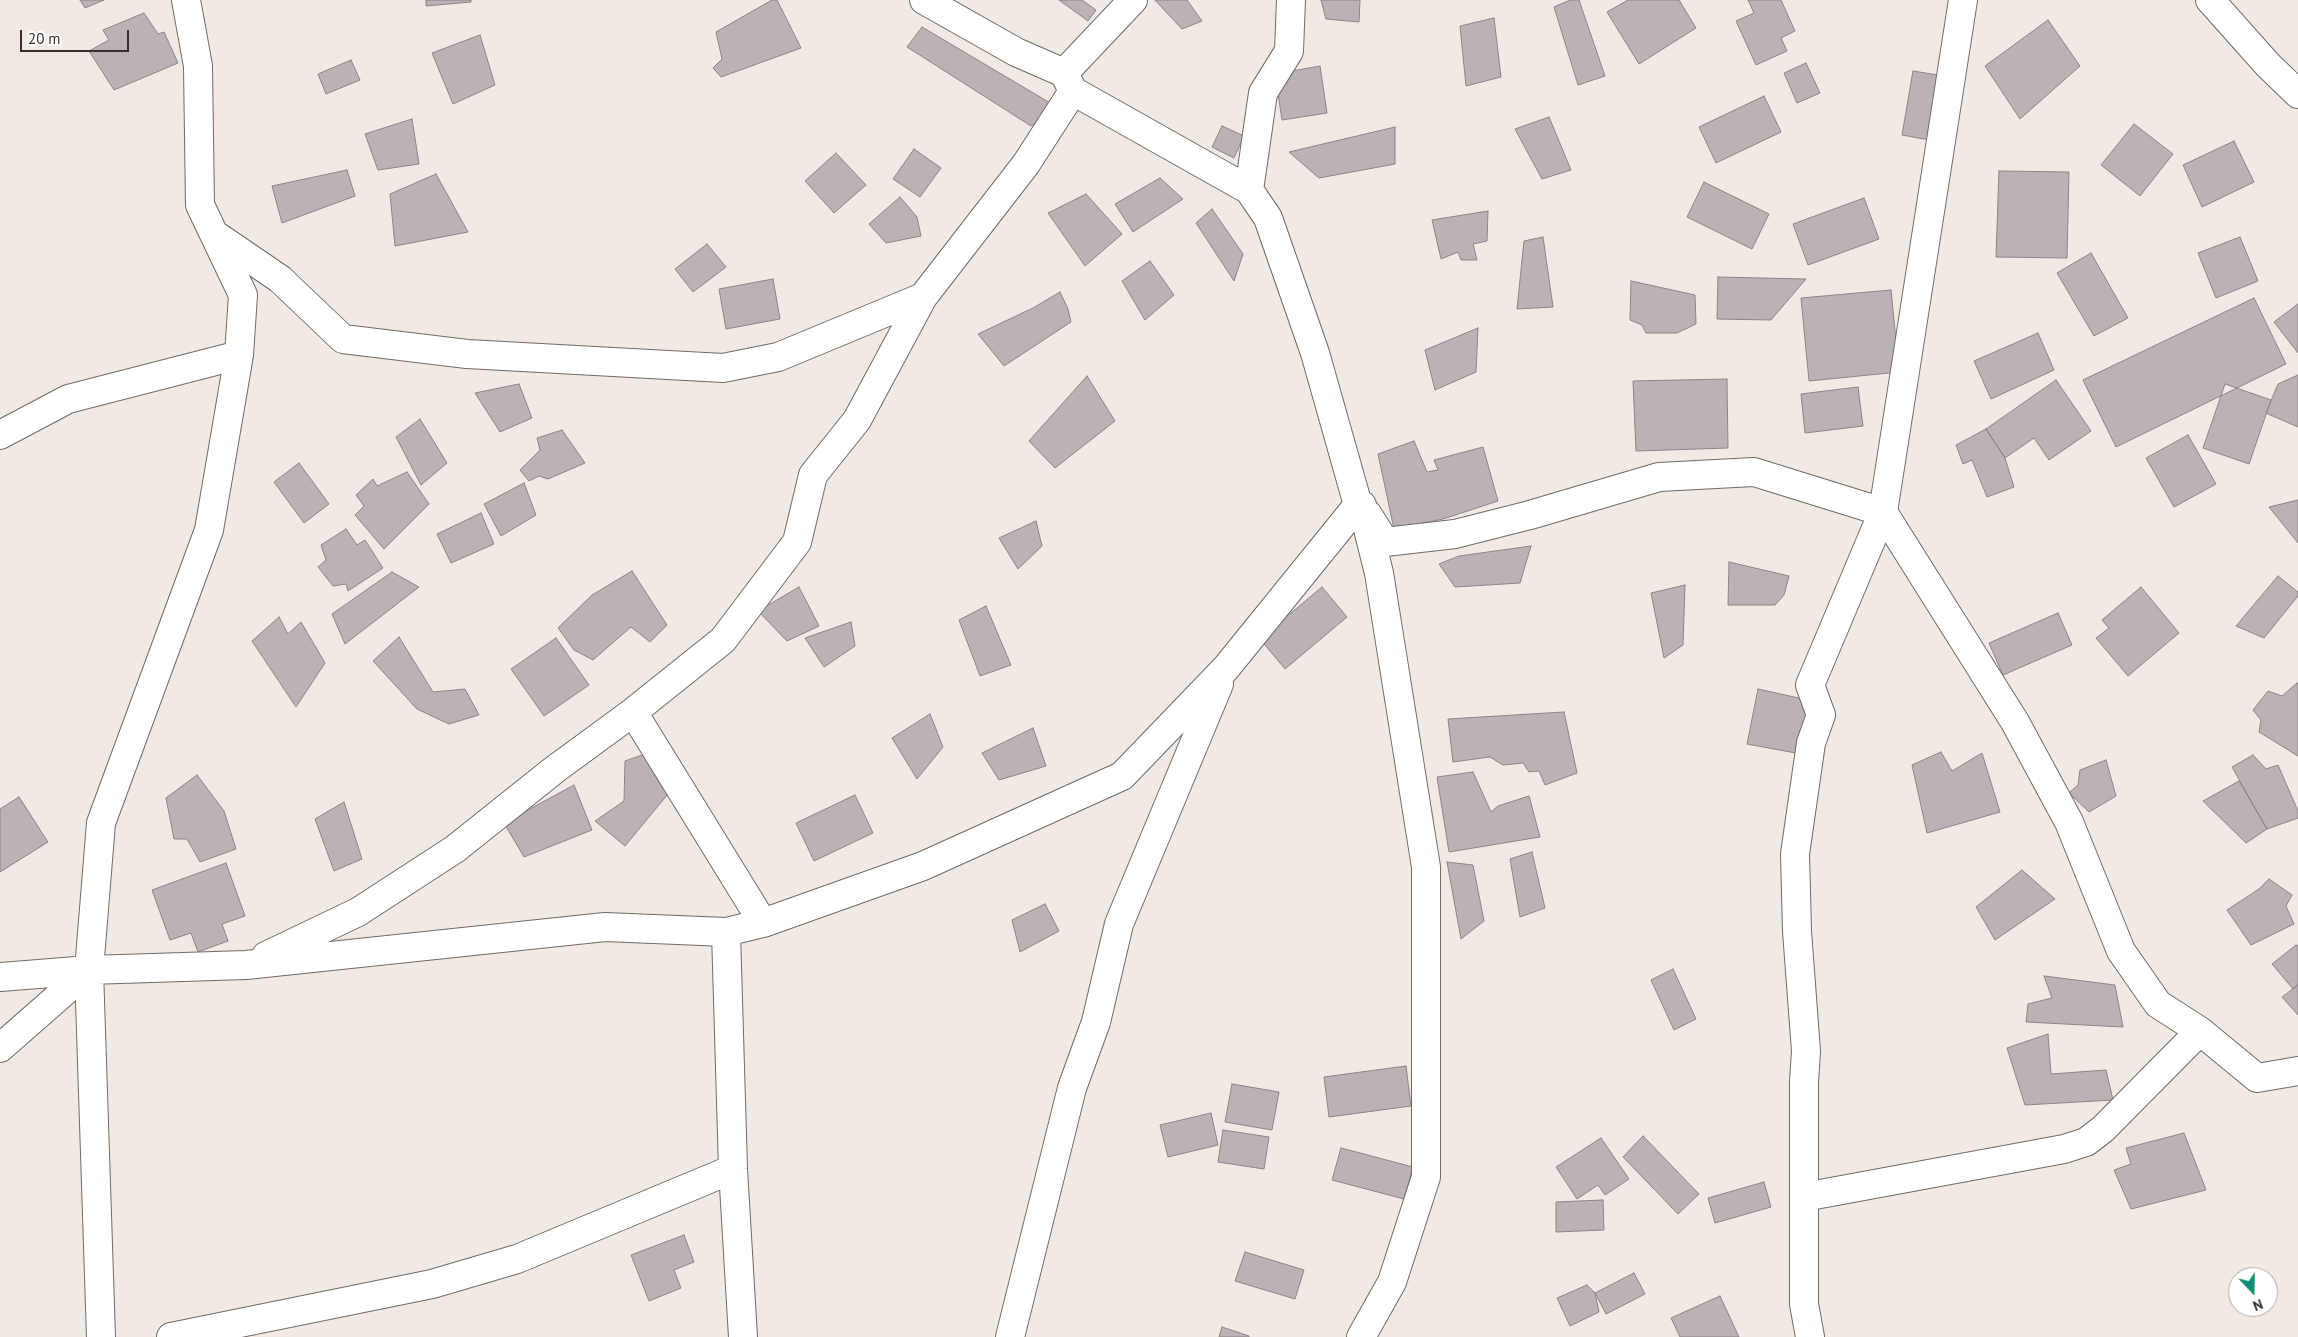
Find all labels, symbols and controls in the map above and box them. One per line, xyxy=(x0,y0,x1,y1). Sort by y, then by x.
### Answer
scale bar xyxy=(22,20,131,52)
text: 20 m xyxy=(28,29,61,48)
north arrow xyxy=(2228,1267,2278,1317)
text: N xyxy=(2251,1295,2266,1315)

